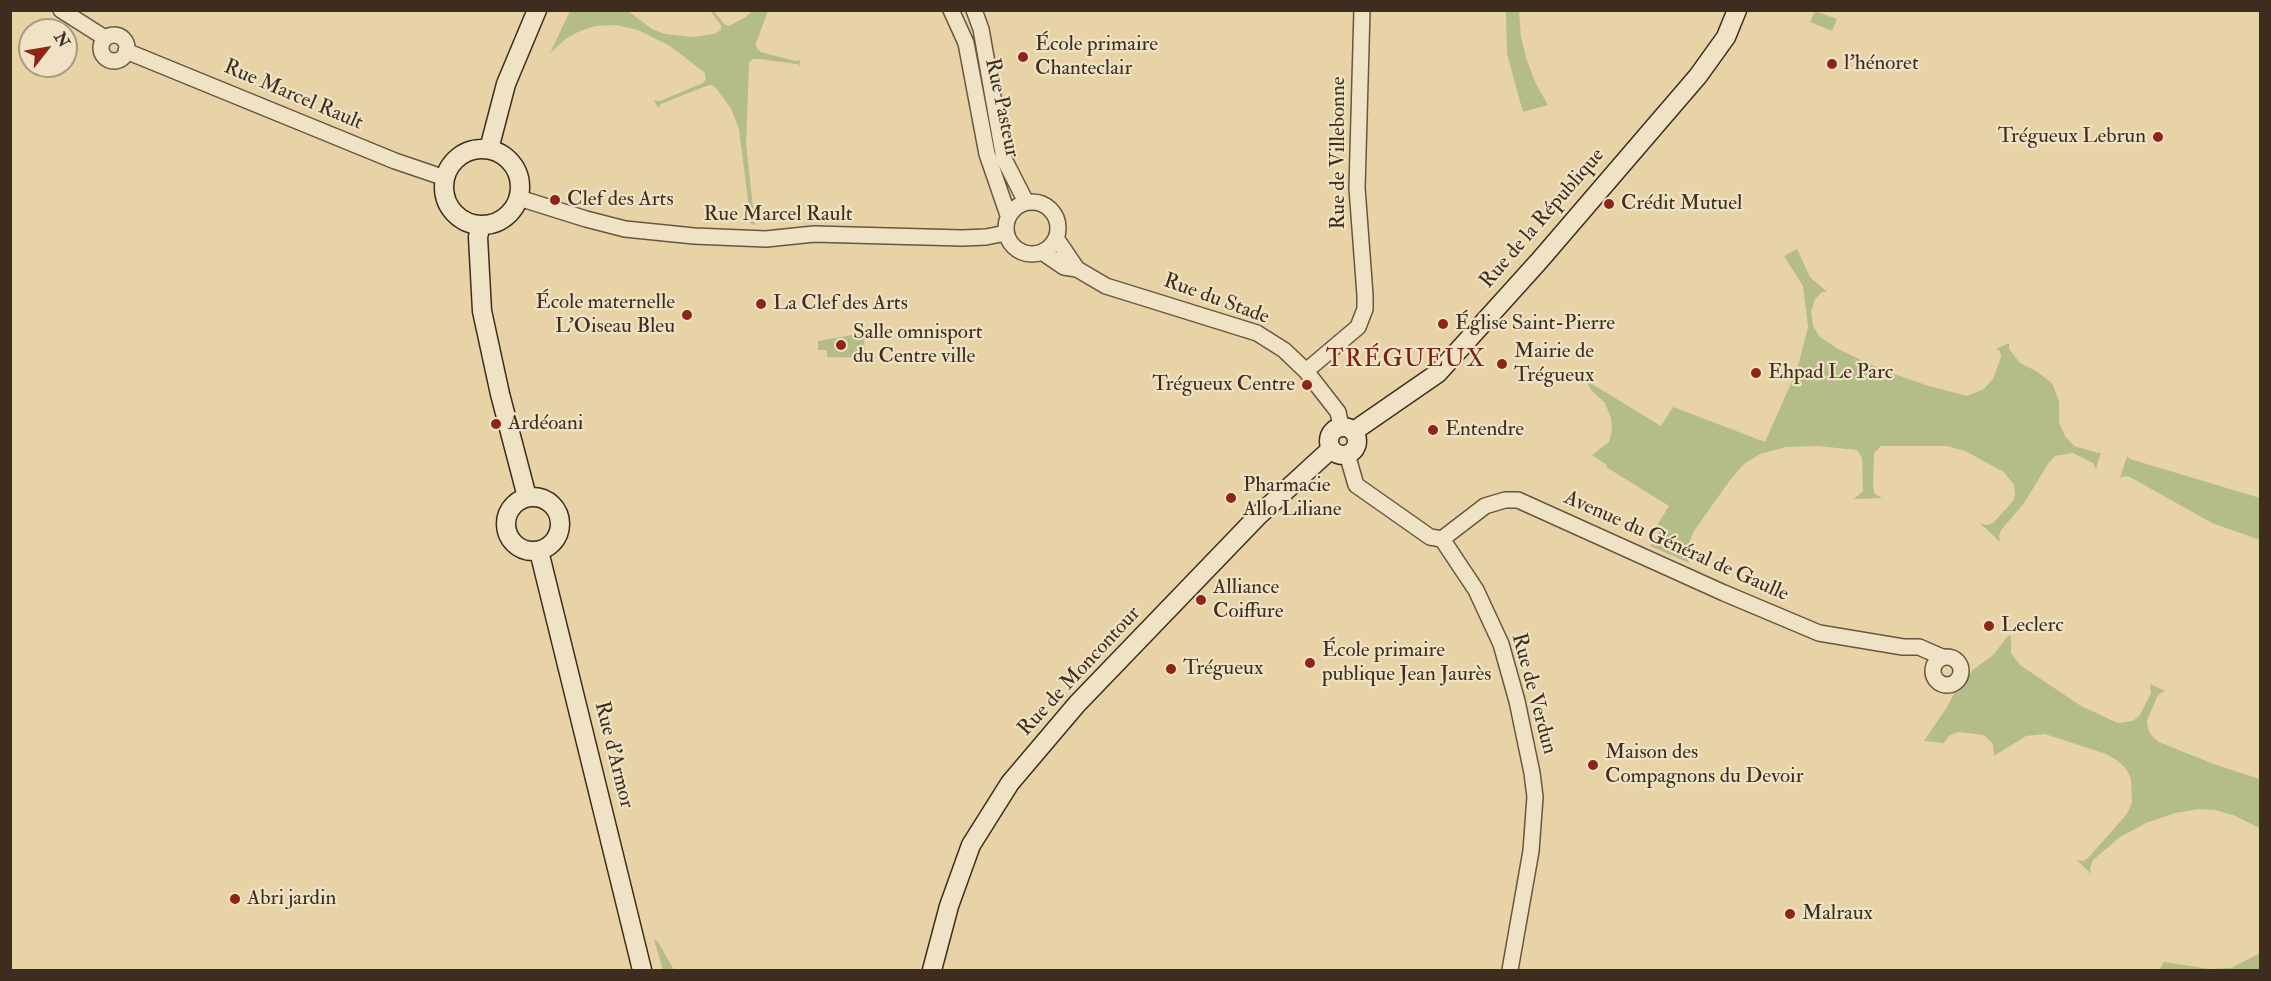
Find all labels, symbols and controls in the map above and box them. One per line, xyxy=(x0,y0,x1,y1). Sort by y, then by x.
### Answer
north arrow xyxy=(18,18,78,78)
text: N xyxy=(49,28,74,51)
place label: École primaire Chanteclair xyxy=(1035,32,1158,82)
marker: École primaire Chanteclair xyxy=(1016,50,1030,64)
place label: l'hénoret xyxy=(1844,51,1919,77)
street label: Rue Marcel Rault xyxy=(219,55,367,137)
street label: Rue Pasteur xyxy=(978,56,1024,160)
marker: l'hénoret xyxy=(1825,57,1839,71)
street label: Rue de Villebonne xyxy=(1326,76,1352,230)
place label: Trégueux Lebrun xyxy=(1998,124,2146,150)
marker: Trégueux Lebrun xyxy=(2151,130,2165,144)
street label: Rue de la République xyxy=(1475,144,1611,294)
place label: Clef des Arts xyxy=(567,187,674,213)
place label: Crédit Mutuel xyxy=(1621,191,1742,217)
marker: Clef des Arts xyxy=(548,193,562,207)
marker: Crédit Mutuel xyxy=(1602,197,1616,211)
street label: Rue Marcel Rault xyxy=(703,202,853,228)
street label: Rue du Stade xyxy=(1160,269,1272,331)
place label: École maternelle L'Oiseau Bleu xyxy=(536,290,675,340)
place label: La Clef des Arts xyxy=(773,291,908,317)
marker: La Clef des Arts xyxy=(754,297,768,311)
marker: École maternelle L'Oiseau Bleu xyxy=(680,308,694,322)
place label: Église Saint-Pierre xyxy=(1455,311,1615,337)
marker: Église Saint-Pierre xyxy=(1436,317,1450,331)
place label: Salle omnisport du Centre ville xyxy=(853,320,983,370)
marker: Salle omnisport du Centre ville xyxy=(834,338,848,352)
place label: Mairie de Trégueux xyxy=(1514,339,1594,389)
district label: TRÉGUEUX xyxy=(1326,347,1486,375)
marker: Mairie de Trégueux xyxy=(1495,357,1509,371)
place label: Ehpad Le Parc xyxy=(1768,360,1893,386)
marker: Ehpad Le Parc xyxy=(1749,366,1763,380)
place label: Trégueux Centre xyxy=(1152,372,1295,398)
marker: Trégueux Centre xyxy=(1300,378,1314,392)
place label: Ardéoani xyxy=(508,411,583,437)
marker: Ardéoani xyxy=(489,417,503,431)
place label: Entendre xyxy=(1445,417,1524,443)
marker: Entendre xyxy=(1426,423,1440,437)
place label: Pharmacie Allo Liliane xyxy=(1243,473,1342,523)
street label: Avenue du Général de Gaulle xyxy=(1560,486,1792,608)
marker: Pharmacie Allo Liliane xyxy=(1224,491,1238,505)
place label: Alliance Coiffure xyxy=(1213,575,1283,625)
marker: Alliance Coiffure xyxy=(1194,593,1208,607)
street label: Rue de Moncontour xyxy=(1014,602,1146,742)
place label: Leclerc xyxy=(2001,613,2064,639)
marker: Leclerc xyxy=(1982,619,1996,633)
street label: Rue de Verdun xyxy=(1505,631,1561,757)
place label: École primaire publique Jean Jaurès xyxy=(1322,638,1491,688)
place label: Trégueux xyxy=(1183,656,1263,682)
marker: École primaire publique Jean Jaurès xyxy=(1303,656,1317,670)
marker: Trégueux xyxy=(1164,662,1178,676)
street label: Rue d'Armor xyxy=(588,699,638,811)
place label: Maison des Compagnons du Devoir xyxy=(1605,740,1803,790)
marker: Maison des Compagnons du Devoir xyxy=(1586,758,1600,772)
place label: Abri jardin xyxy=(247,886,336,912)
marker: Abri jardin xyxy=(228,892,242,906)
place label: Malraux xyxy=(1802,901,1873,927)
marker: Malraux xyxy=(1783,907,1797,921)

